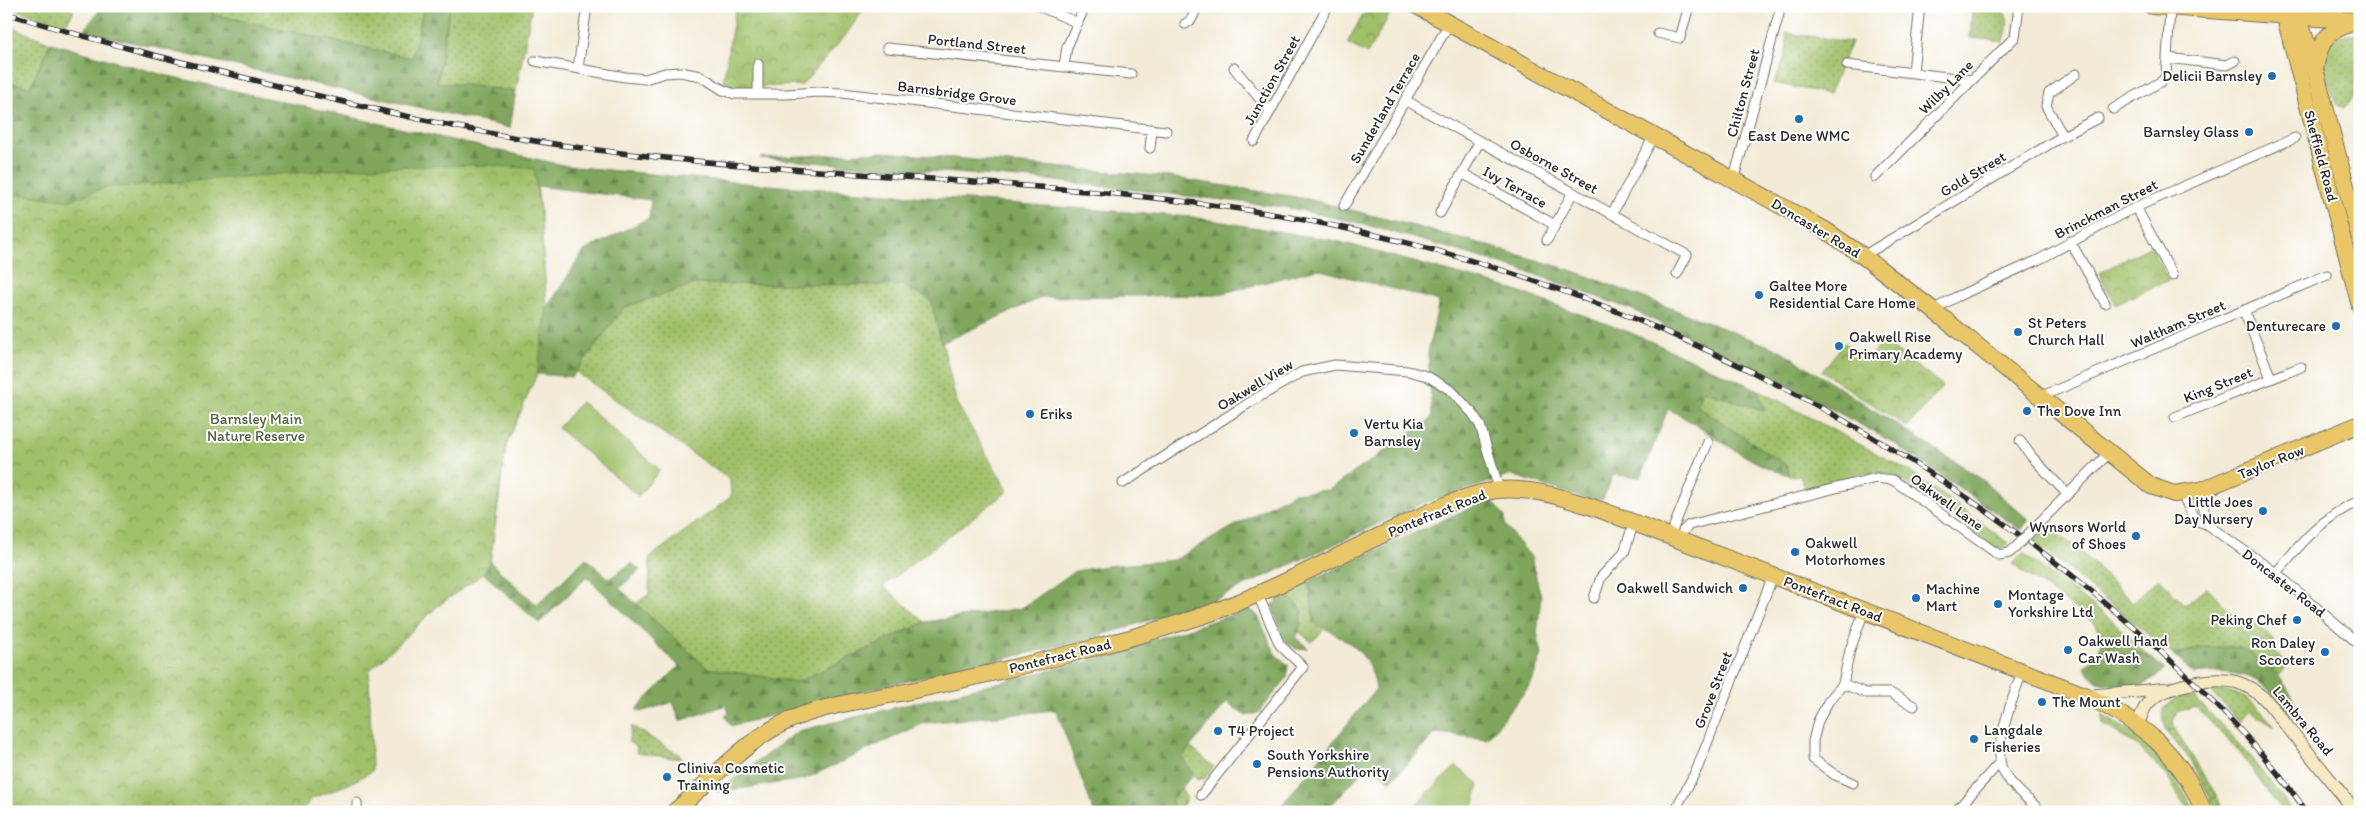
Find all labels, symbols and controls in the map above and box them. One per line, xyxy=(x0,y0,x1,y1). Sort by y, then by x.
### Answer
street label: Portland Street xyxy=(927,30,1027,58)
street label: Junction Street xyxy=(1240,32,1304,128)
street label: Chilton Street xyxy=(1723,46,1764,139)
street label: Sunderland Terrace xyxy=(1346,49,1424,167)
street label: Wilby Lane xyxy=(1915,56,1977,118)
place label: Delicii Barnsley xyxy=(2162,67,2262,85)
marker: Delicii Barnsley xyxy=(2266,70,2278,82)
street label: Barnsbridge Grove xyxy=(896,77,1018,109)
street label: Sheffield Road xyxy=(2300,108,2342,204)
marker: East Dene WMC xyxy=(1793,113,1805,125)
place label: Barnsley Glass xyxy=(2143,123,2239,141)
marker: Barnsley Glass xyxy=(2243,126,2255,138)
place label: East Dene WMC xyxy=(1748,127,1850,145)
street label: Osborne Street xyxy=(1507,134,1602,198)
street label: Gold Street xyxy=(1937,147,2010,201)
street label: Ivy Terrace xyxy=(1480,162,1550,212)
street label: Brinckman Street xyxy=(2051,175,2161,243)
street label: Doncaster Road xyxy=(1768,194,1864,262)
place label: Galtee More Residential Care Home xyxy=(1769,277,1916,312)
marker: Galtee More Residential Care Home xyxy=(1753,289,1765,301)
street label: Waltham Street xyxy=(2128,296,2228,352)
place label: St Peters Church Hall xyxy=(2028,314,2105,349)
place label: Denturecare xyxy=(2246,317,2326,335)
marker: Denturecare xyxy=(2330,320,2342,332)
marker: St Peters Church Hall xyxy=(2012,326,2024,338)
place label: Oakwell Rise Primary Academy xyxy=(1849,328,1962,363)
marker: Oakwell Rise Primary Academy xyxy=(1833,340,1845,352)
street label: Oakwell View xyxy=(1214,355,1296,415)
street label: King Street xyxy=(2181,363,2255,407)
place label: The Dove Inn xyxy=(2037,402,2122,420)
place label: Eriks xyxy=(1040,405,1073,423)
marker: The Dove Inn xyxy=(2021,405,2033,417)
marker: Eriks xyxy=(1024,408,1036,420)
park label: Barnsley Main Nature Reserve xyxy=(207,410,305,445)
place label: Vertu Kia Barnsley xyxy=(1364,415,1424,450)
marker: Vertu Kia Barnsley xyxy=(1348,427,1360,439)
street label: Taylor Row xyxy=(2235,441,2307,483)
street label: Oakwell Lane xyxy=(1907,469,1987,535)
street label: Pontefract Road xyxy=(1385,485,1490,541)
place label: Little Joes Day Nursery xyxy=(2174,493,2253,528)
marker: Little Joes Day Nursery xyxy=(2257,505,2269,517)
place label: Wynsors World of Shoes xyxy=(2029,518,2126,553)
marker: Wynsors World of Shoes xyxy=(2130,530,2142,542)
place label: Oakwell Motorhomes xyxy=(1805,534,1886,569)
street label: Doncaster Road xyxy=(2239,545,2329,621)
marker: Oakwell Motorhomes xyxy=(1789,546,1801,558)
street label: Pontefract Road xyxy=(1781,572,1886,626)
place label: Oakwell Sandwich xyxy=(1616,579,1733,597)
place label: Machine Mart xyxy=(1926,580,1980,615)
marker: Oakwell Sandwich xyxy=(1737,582,1749,594)
place label: Montage Yorkshire Ltd xyxy=(2008,586,2094,621)
marker: Machine Mart xyxy=(1910,592,1922,604)
marker: Montage Yorkshire Ltd xyxy=(1992,598,2004,610)
place label: Peking Chef xyxy=(2210,611,2287,629)
marker: Peking Chef xyxy=(2291,614,2303,626)
place label: Oakwell Hand Car Wash xyxy=(2078,632,2168,667)
street label: Pontefract Road xyxy=(1007,634,1114,677)
place label: Ron Daley Scooters xyxy=(2251,634,2315,669)
marker: Oakwell Hand Car Wash xyxy=(2062,644,2074,656)
marker: Ron Daley Scooters xyxy=(2319,646,2331,658)
street label: Grove Street xyxy=(1690,648,1736,731)
street label: Lambra Road xyxy=(2269,683,2338,760)
place label: The Mount xyxy=(2052,693,2121,711)
marker: The Mount xyxy=(2036,696,2048,708)
place label: Langdale Fisheries xyxy=(1984,721,2043,756)
place label: T4 Project xyxy=(1228,722,1295,740)
marker: T4 Project xyxy=(1212,725,1224,737)
marker: Langdale Fisheries xyxy=(1968,733,1980,745)
place label: South Yorkshire Pensions Authority xyxy=(1267,746,1389,781)
marker: South Yorkshire Pensions Authority xyxy=(1251,758,1263,770)
place label: Cliniva Cosmetic Training xyxy=(677,759,784,794)
marker: Cliniva Cosmetic Training xyxy=(661,771,673,783)

